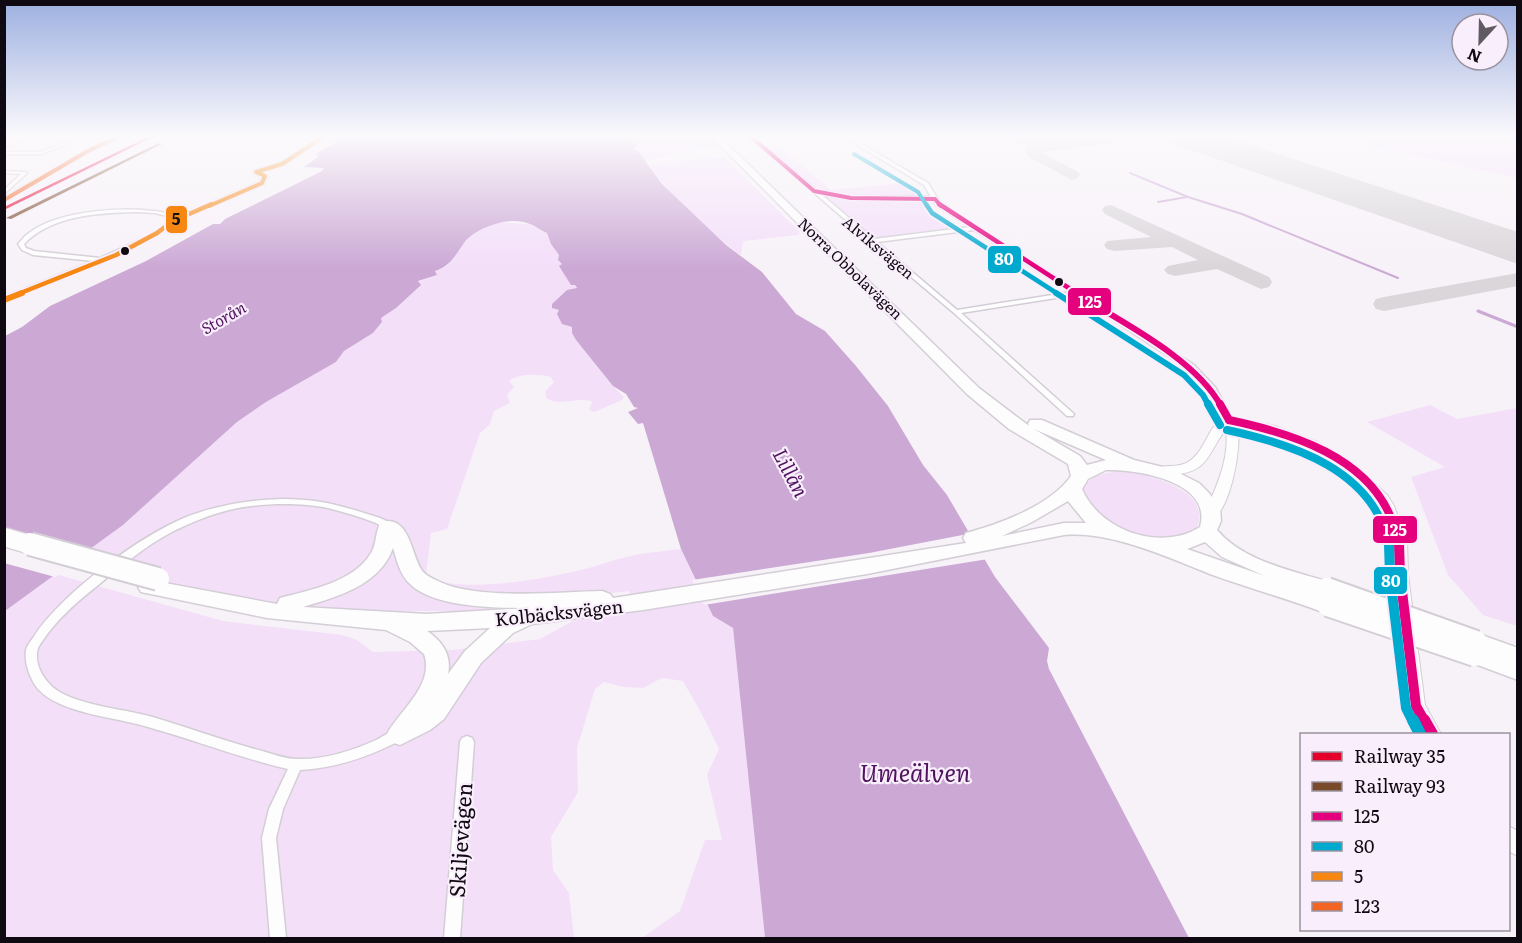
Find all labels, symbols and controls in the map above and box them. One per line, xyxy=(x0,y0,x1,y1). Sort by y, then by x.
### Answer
north arrow xyxy=(1450,12,1510,72)
text: N xyxy=(1463,43,1485,70)
line badge: 5 xyxy=(165,205,188,234)
text: 5 xyxy=(172,206,181,230)
street label: Alviksvägen xyxy=(838,210,920,284)
street label: Norra Obbolavägen xyxy=(793,212,909,324)
unlabelled marker xyxy=(119,245,131,257)
line badge: 80 xyxy=(987,245,1022,274)
text: 80 xyxy=(994,246,1014,270)
unlabelled marker xyxy=(1053,276,1065,288)
line badge: 125 xyxy=(1067,287,1112,316)
text: 125 xyxy=(1078,289,1102,313)
water label: Storån xyxy=(196,294,250,339)
water label: Lillån xyxy=(767,442,817,502)
line badge: 125 xyxy=(1372,515,1418,544)
text: 125 xyxy=(1383,517,1407,541)
line badge: 80 xyxy=(1373,566,1408,595)
text: 80 xyxy=(1381,568,1401,592)
street label: Kolbäcksvägen xyxy=(494,592,624,632)
legend xyxy=(1300,733,1510,931)
text: Railway 35 xyxy=(1354,742,1445,769)
water label: Umeälven xyxy=(860,754,970,789)
text: Railway 93 xyxy=(1354,772,1445,799)
street label: Skiljevägen xyxy=(440,781,478,899)
text: 125 xyxy=(1354,802,1380,829)
text: 80 xyxy=(1354,832,1374,859)
text: 5 xyxy=(1354,862,1363,889)
text: 123 xyxy=(1354,892,1380,919)

